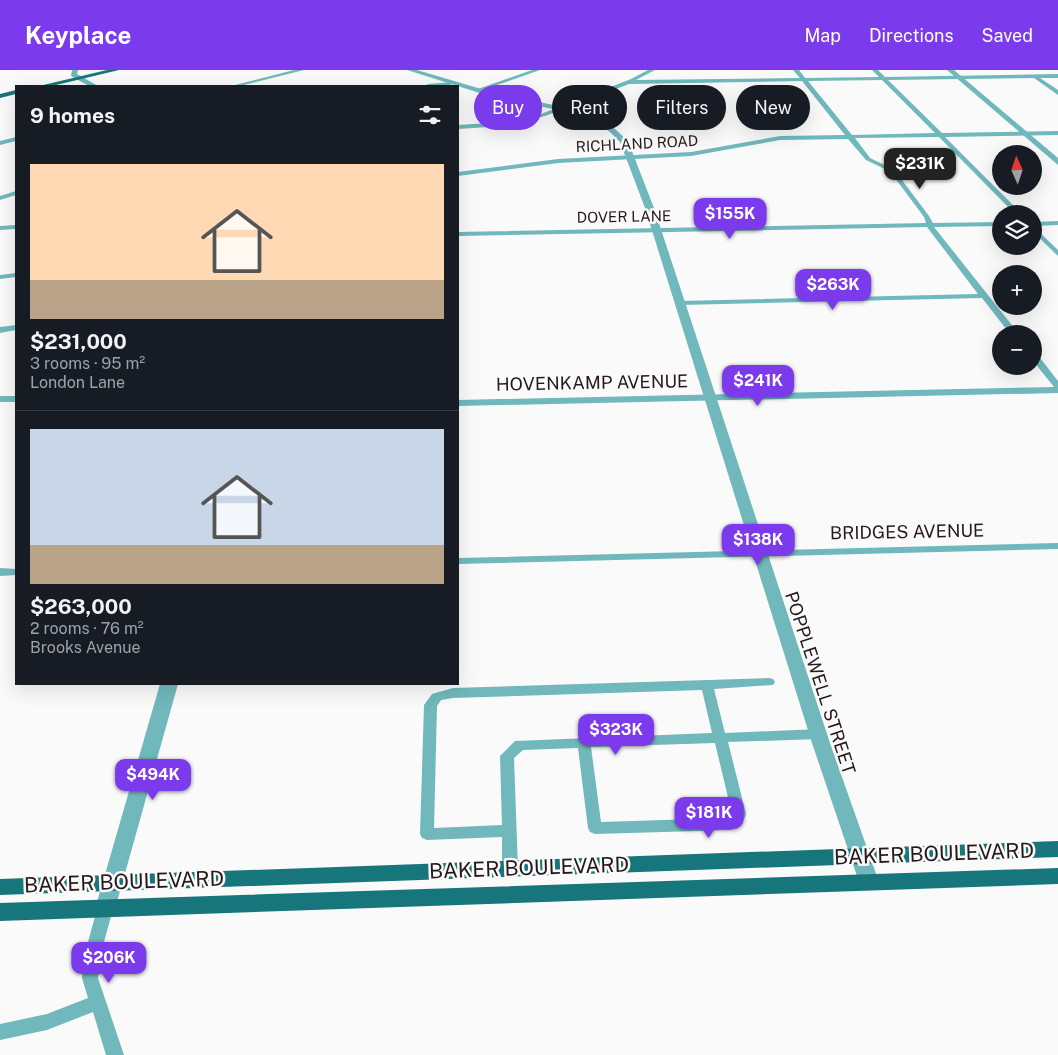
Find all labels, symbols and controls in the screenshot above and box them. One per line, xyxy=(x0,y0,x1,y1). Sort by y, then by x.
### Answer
text: Keyplace xyxy=(25,21,131,49)
text: Map xyxy=(804,25,841,46)
text: Directions xyxy=(869,25,954,46)
text: Saved xyxy=(982,25,1033,46)
chip: Buy xyxy=(474,85,542,130)
chip: Rent xyxy=(552,85,627,130)
chip: Filters xyxy=(637,85,726,130)
chip: New xyxy=(736,85,810,130)
icon: filters xyxy=(416,101,444,129)
text: 9 homes xyxy=(30,103,115,128)
street label: RICHLAND ROAD xyxy=(575,132,699,155)
north arrow xyxy=(992,145,1042,195)
map controls xyxy=(992,145,1042,375)
pin: $231K xyxy=(885,148,955,190)
text: $231K xyxy=(895,154,945,173)
icon: home xyxy=(192,196,282,286)
pin: $155K xyxy=(695,198,765,240)
text: $155K xyxy=(705,204,755,223)
button: layers xyxy=(992,205,1042,255)
street label: DOVER LANE xyxy=(577,207,671,226)
button: + xyxy=(992,265,1042,315)
pin: $263K xyxy=(798,268,868,311)
text: $263K xyxy=(806,275,860,294)
button: − xyxy=(992,325,1042,375)
text: $231,000 xyxy=(30,329,127,354)
text: 3 rooms · 95 m² xyxy=(30,354,145,373)
pin: $241K xyxy=(723,364,793,407)
street label: HOVENKAMP AVENUE xyxy=(496,370,688,395)
text: $241K xyxy=(733,371,783,390)
text: London Lane xyxy=(30,373,125,392)
icon: home xyxy=(192,462,282,552)
street label: BRIDGES AVENUE xyxy=(830,520,984,543)
pin: $138K xyxy=(723,524,793,566)
text: $138K xyxy=(733,530,783,549)
street label: POPPLEWELL STREET xyxy=(781,589,860,777)
text: $263,000 xyxy=(30,594,132,619)
text: 2 rooms · 76 m² xyxy=(30,619,144,638)
text: Brooks Avenue xyxy=(30,638,141,657)
pin: $323K xyxy=(581,714,651,756)
text: $323K xyxy=(589,720,643,739)
pin: $494K xyxy=(118,758,188,801)
text: $494K xyxy=(126,765,180,784)
pin: $181K xyxy=(674,796,744,839)
text: $181K xyxy=(686,803,732,822)
street label: BAKER BOULEVARD xyxy=(834,838,1034,869)
street label: BAKER BOULEVARD xyxy=(429,852,629,883)
street label: BAKER BOULEVARD xyxy=(24,866,224,897)
pin: $206K xyxy=(74,942,144,984)
text: $206K xyxy=(82,948,136,967)

